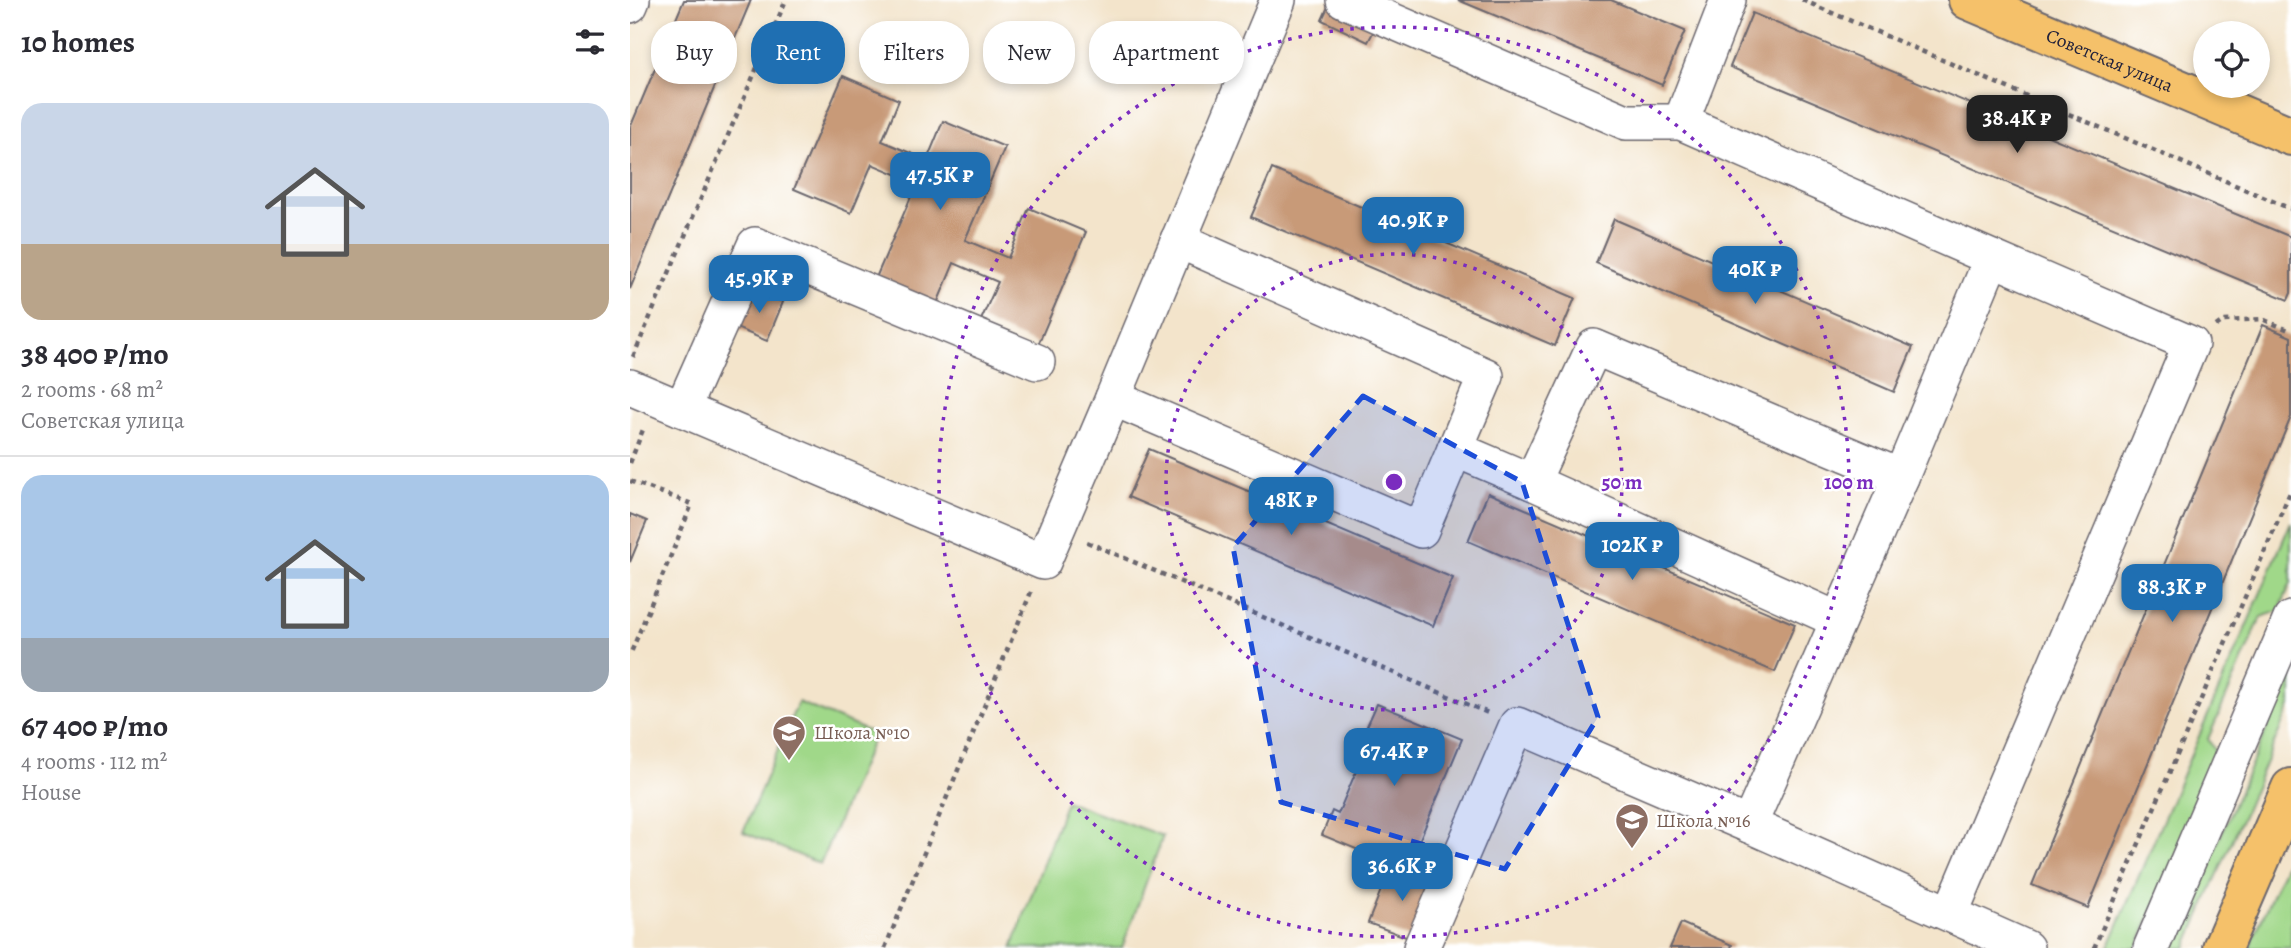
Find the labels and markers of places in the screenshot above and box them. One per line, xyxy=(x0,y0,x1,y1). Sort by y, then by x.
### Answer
pin: 38.4K ₽ xyxy=(1952,96,2082,155)
pin: 47.5K ₽ xyxy=(875,152,1005,212)
pin: 40.9K ₽ xyxy=(1348,198,1478,257)
pin: 40K ₽ xyxy=(1706,246,1804,306)
pin: 45.9K ₽ xyxy=(694,256,824,315)
centre of rings xyxy=(1382,470,1406,494)
pin: 48K ₽ xyxy=(1242,477,1340,537)
pin: 102K ₽ xyxy=(1575,522,1689,582)
pin: 88.3K ₽ xyxy=(2107,564,2237,624)
school or university icon: Школа №10 xyxy=(770,713,808,762)
place label: Школа №10 xyxy=(814,720,910,746)
pin: 67.4K ₽ xyxy=(1329,728,1459,788)
school or university icon: Школа №16 xyxy=(1613,801,1651,850)
place label: Школа №16 xyxy=(1656,808,1751,834)
pin: 36.6K ₽ xyxy=(1337,844,1467,903)

